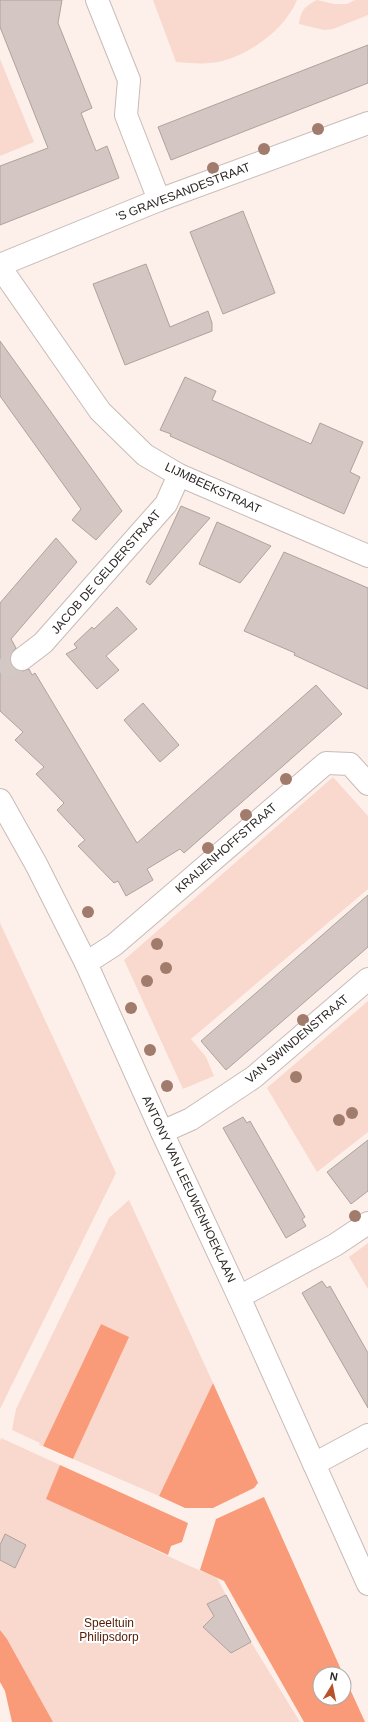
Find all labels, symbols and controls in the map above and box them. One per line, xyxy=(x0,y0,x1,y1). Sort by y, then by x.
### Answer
street label: 'S GRAVESANDESTRAAT xyxy=(114,160,253,224)
street label: LIJMBEEKSTRAAT xyxy=(163,460,264,517)
street label: JACOB DE GELDERSTRAAT xyxy=(49,507,164,637)
street label: KRAIJENHOFFSTRAAT xyxy=(172,800,280,896)
street label: VAN SWINDENSTRAAT xyxy=(243,991,352,1086)
street label: ANTONY VAN LEEUWENHOEKLAAN xyxy=(139,1093,239,1285)
park label: Speeltuin Philipsdorp xyxy=(79,1616,139,1644)
north arrow xyxy=(312,1666,352,1706)
text: N xyxy=(329,1670,339,1683)

